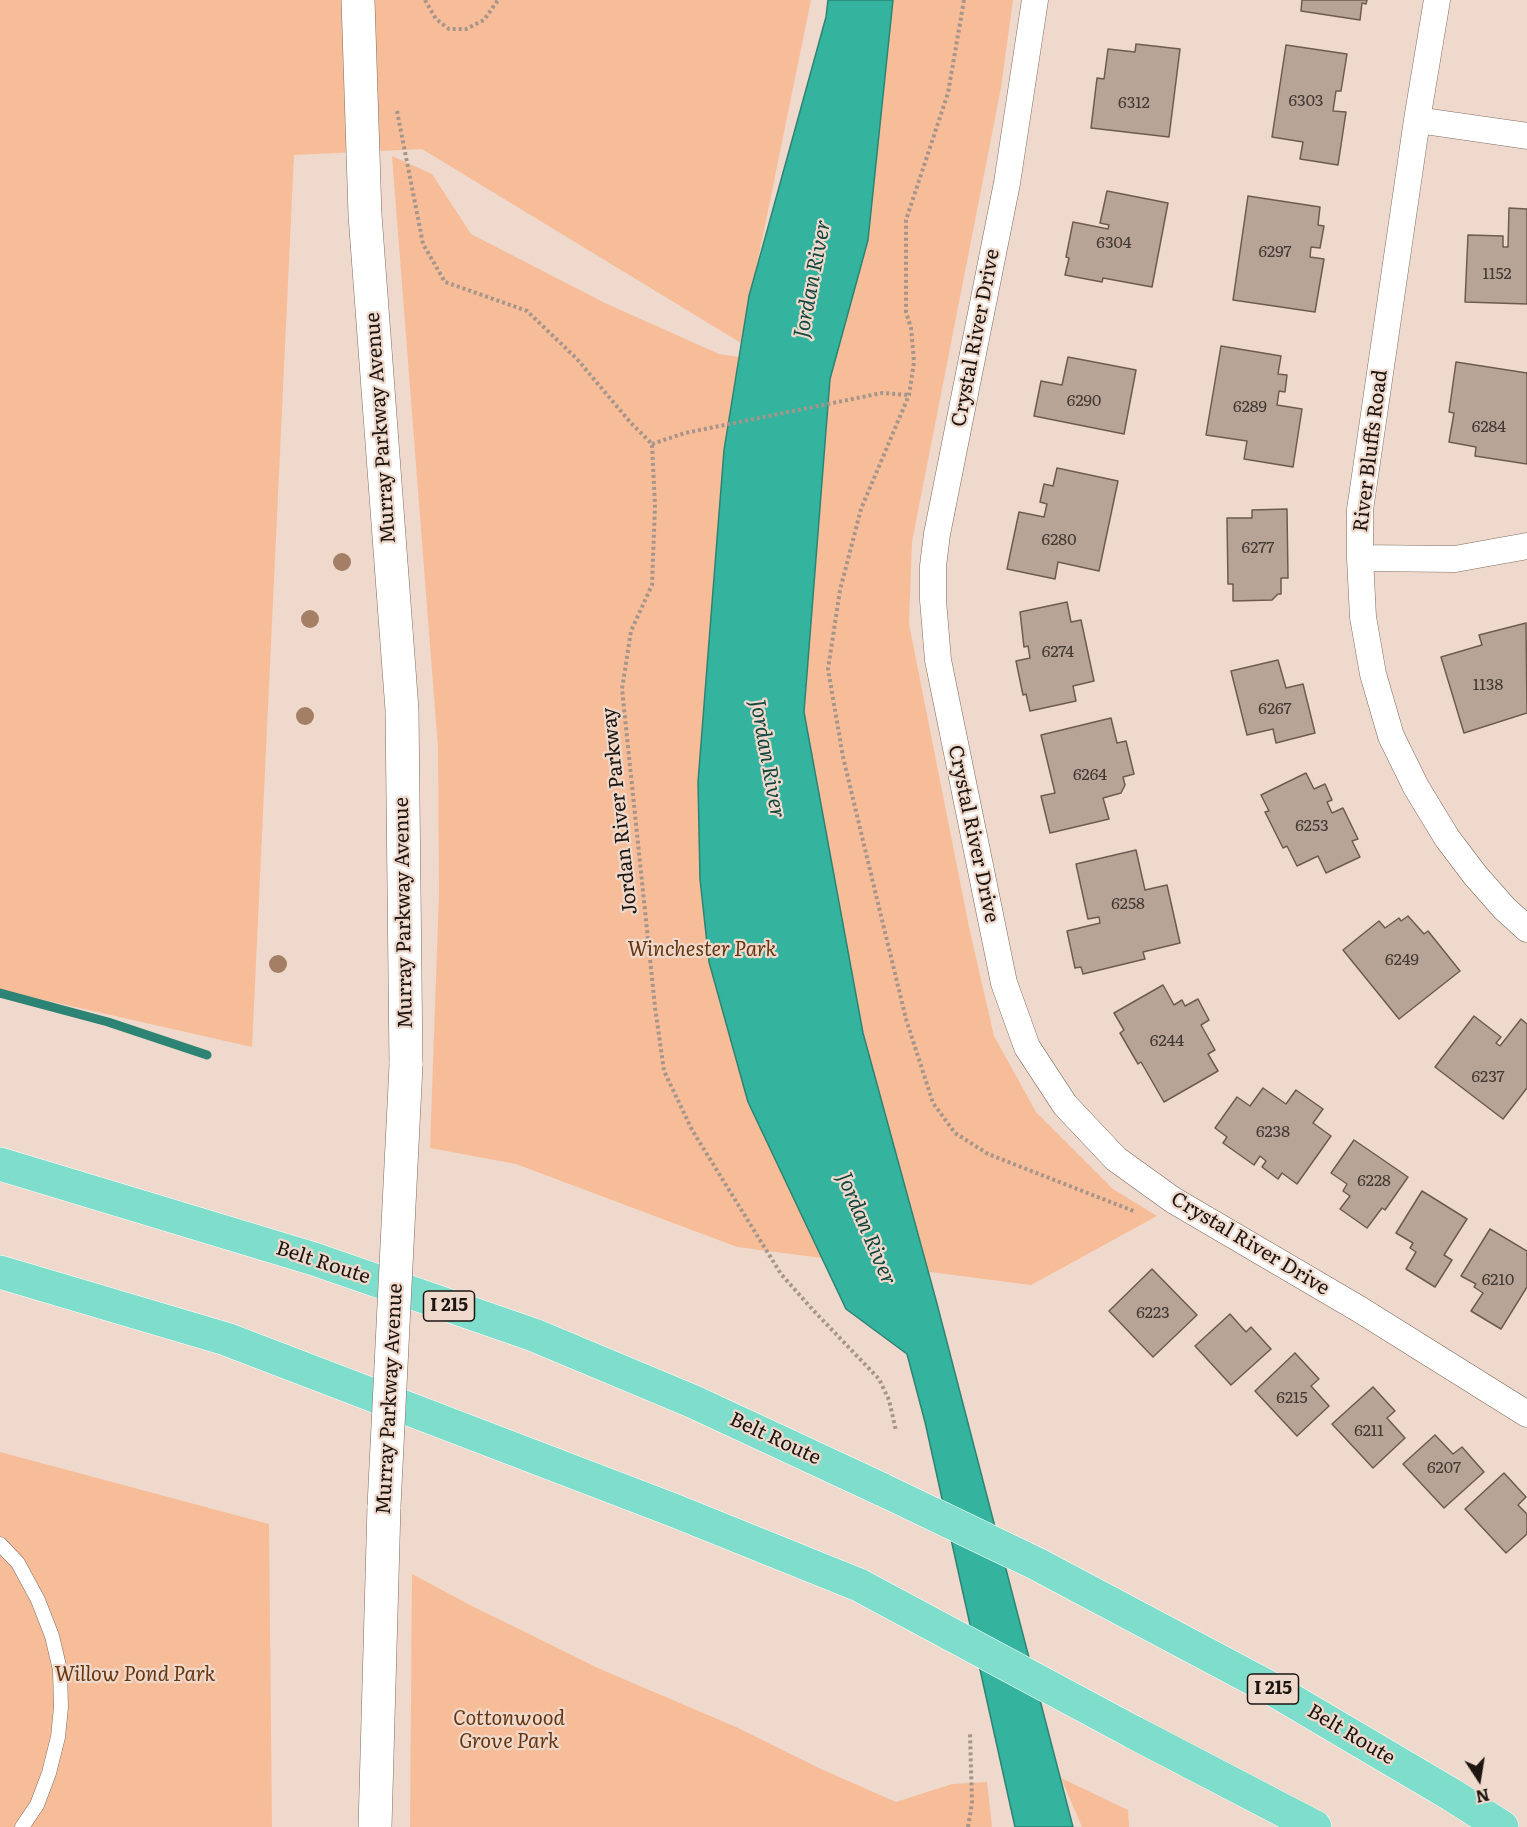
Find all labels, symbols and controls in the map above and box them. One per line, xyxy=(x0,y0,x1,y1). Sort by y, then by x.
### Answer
house number: 6303 xyxy=(1289,91,1323,111)
house number: 6312 xyxy=(1118,93,1150,113)
water label: Jordan River xyxy=(789,218,837,340)
house number: 6304 xyxy=(1096,233,1132,253)
house number: 6297 xyxy=(1258,242,1292,262)
street label: Crystal River Drive xyxy=(947,247,1005,429)
house number: 1152 xyxy=(1482,264,1512,284)
street label: Murray Parkway Avenue xyxy=(361,312,401,544)
street label: River Bluffs Road xyxy=(1349,368,1393,534)
house number: 6290 xyxy=(1067,391,1101,411)
house number: 6289 xyxy=(1233,397,1267,417)
house number: 6284 xyxy=(1472,417,1506,437)
house number: 6280 xyxy=(1042,530,1076,550)
house number: 6277 xyxy=(1242,538,1274,558)
house number: 6274 xyxy=(1042,642,1074,662)
house number: 1138 xyxy=(1473,675,1503,695)
water label: Jordan River xyxy=(744,698,790,820)
house number: 6267 xyxy=(1258,699,1292,719)
street label: Jordan River Parkway xyxy=(597,706,643,916)
street label: Crystal River Drive xyxy=(942,743,1004,925)
house number: 6264 xyxy=(1073,765,1107,785)
street label: Murray Parkway Avenue xyxy=(390,797,418,1029)
house number: 6253 xyxy=(1295,816,1329,836)
house number: 6258 xyxy=(1111,894,1145,914)
park label: Winchester Park xyxy=(627,938,777,962)
house number: 6249 xyxy=(1385,950,1419,970)
house number: 6244 xyxy=(1150,1031,1184,1051)
house number: 6237 xyxy=(1471,1067,1505,1087)
house number: 6238 xyxy=(1256,1122,1290,1142)
water label: Jordan River xyxy=(831,1169,901,1289)
house number: 6228 xyxy=(1357,1171,1391,1191)
street label: Crystal River Drive xyxy=(1166,1187,1334,1301)
street label: Belt Route xyxy=(273,1236,373,1290)
house number: 6210 xyxy=(1482,1270,1514,1290)
street label: Murray Parkway Avenue xyxy=(372,1283,408,1515)
road number: I 215 xyxy=(424,1291,474,1321)
house number: 6223 xyxy=(1136,1303,1170,1323)
house number: 6215 xyxy=(1276,1388,1308,1408)
street label: Belt Route xyxy=(726,1407,824,1471)
house number: 6211 xyxy=(1354,1421,1384,1441)
house number: 6207 xyxy=(1427,1458,1461,1478)
park label: Willow Pond Park xyxy=(55,1663,215,1687)
road number: I 215 xyxy=(1248,1674,1298,1704)
street label: Belt Route xyxy=(1303,1700,1399,1770)
park label: Cottonwood Grove Park xyxy=(453,1707,565,1754)
north arrow xyxy=(1449,1749,1509,1809)
text: N xyxy=(1474,1783,1492,1810)

